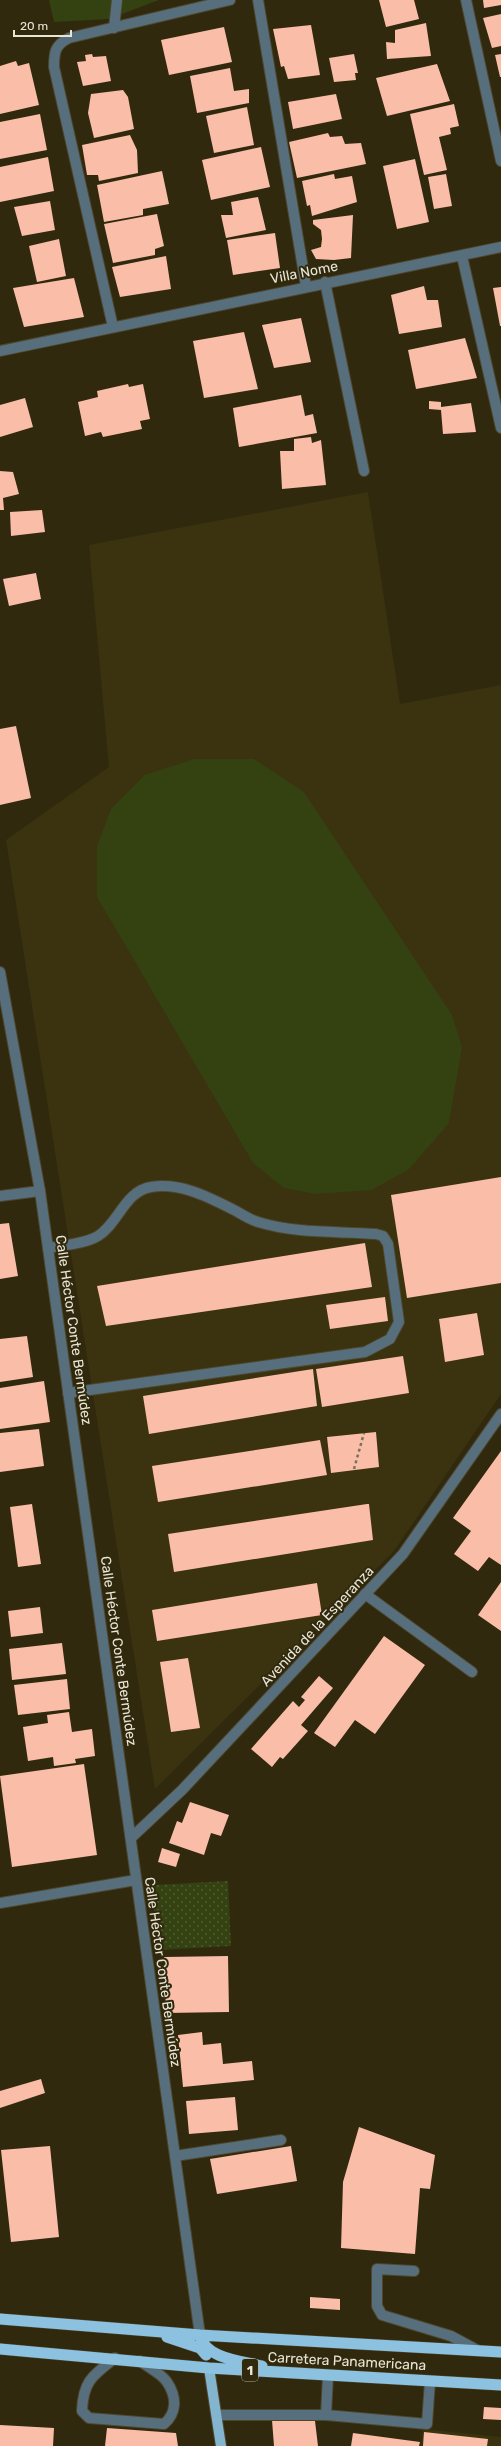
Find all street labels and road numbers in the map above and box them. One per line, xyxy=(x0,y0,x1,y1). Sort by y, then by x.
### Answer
street label: Villa Nome xyxy=(269,258,340,287)
street label: Calle Héctor Conte Bermúdez xyxy=(52,1234,95,1426)
street label: Calle Héctor Conte Bermúdez xyxy=(97,1555,140,1747)
street label: Avenida de la Esperanza xyxy=(257,1563,377,1690)
street label: Calle Héctor Conte Bermúdez xyxy=(141,1876,184,2068)
street label: Carretera Panamericana xyxy=(267,2349,427,2374)
road number: 1 xyxy=(242,2359,258,2381)

